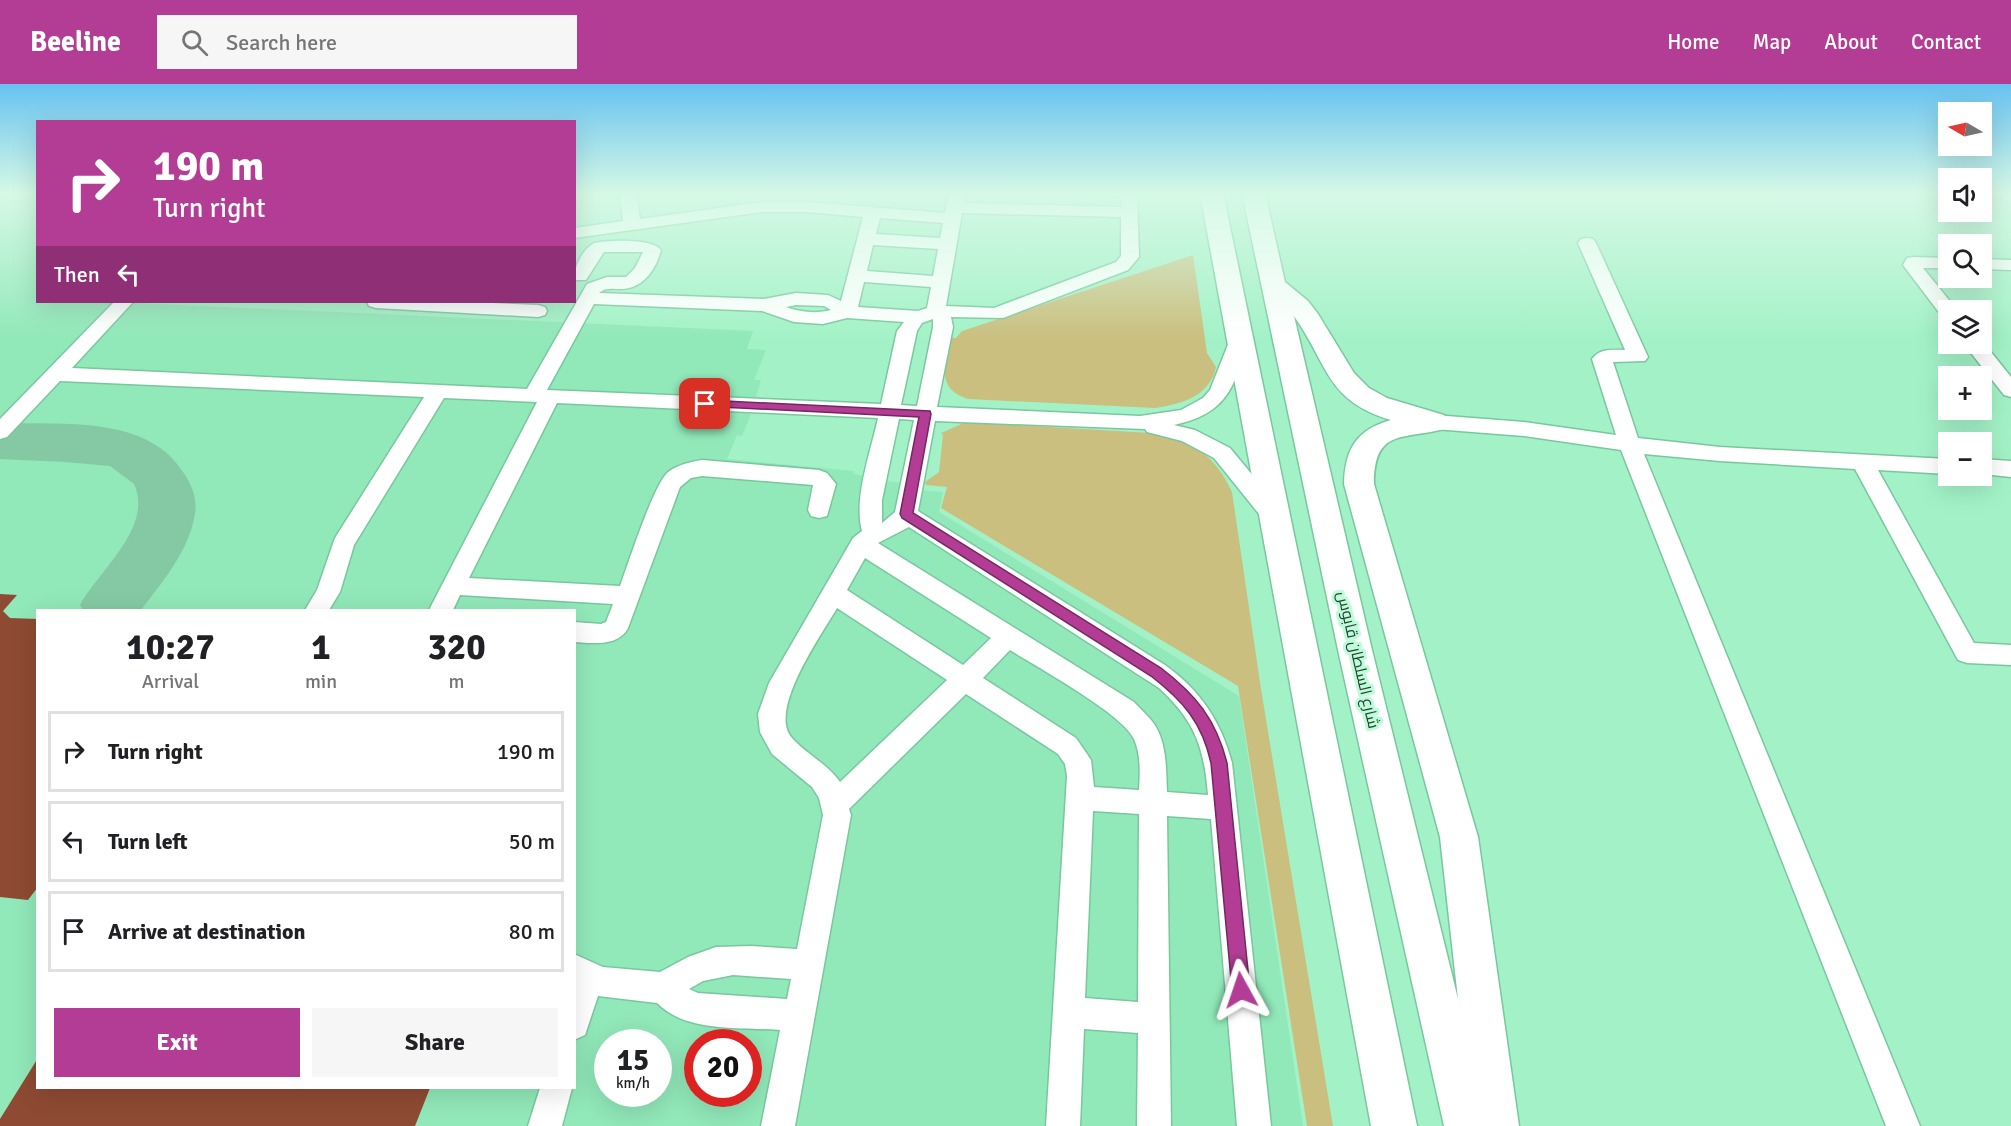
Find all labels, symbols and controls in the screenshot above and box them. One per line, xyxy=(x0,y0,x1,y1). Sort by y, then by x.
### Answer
search box xyxy=(157,15,577,69)
text: Beeline xyxy=(30,25,121,59)
icon: search xyxy=(178,26,211,59)
text: Search here xyxy=(226,29,337,56)
text: Home xyxy=(1667,29,1720,55)
text: Map xyxy=(1753,29,1791,55)
text: About xyxy=(1824,29,1878,55)
text: Contact xyxy=(1911,29,1981,55)
north arrow xyxy=(1938,102,1992,156)
map controls xyxy=(1938,102,1992,486)
text: 190 m xyxy=(153,141,264,192)
icon: right xyxy=(54,144,132,222)
button: sound xyxy=(1938,168,1992,222)
text: Turn right xyxy=(153,192,266,225)
button: search xyxy=(1938,234,1992,288)
icon: left xyxy=(112,258,145,291)
text: Then xyxy=(54,261,100,288)
button: layers xyxy=(1938,300,1992,354)
button: + xyxy=(1938,366,1992,420)
pin xyxy=(679,378,730,429)
icon: arrive xyxy=(688,387,721,420)
button: − xyxy=(1938,432,1992,486)
street label: شارع السلطان قابوس xyxy=(1332,589,1384,731)
text: 10:27 xyxy=(126,625,215,670)
text: 1 xyxy=(311,625,331,670)
text: 320 xyxy=(427,625,486,670)
text: Arrival xyxy=(142,669,199,694)
text: min xyxy=(305,669,337,694)
text: m xyxy=(449,669,465,694)
icon: right xyxy=(57,735,90,768)
text: Turn right xyxy=(108,738,203,765)
text: 190 m xyxy=(497,738,555,765)
icon: left xyxy=(57,825,90,858)
text: Turn left xyxy=(108,828,188,855)
text: 50 m xyxy=(509,828,555,855)
icon: arrive xyxy=(57,915,90,948)
text: Arrive at destination xyxy=(108,918,305,945)
text: 80 m xyxy=(509,918,555,945)
position arrow xyxy=(1209,958,1273,1022)
button: Exit xyxy=(54,1008,300,1077)
button: Share xyxy=(312,1008,558,1077)
speed limit sign: 20 xyxy=(684,1029,762,1107)
text: 15 xyxy=(617,1042,649,1079)
text: km/h xyxy=(616,1074,650,1092)

